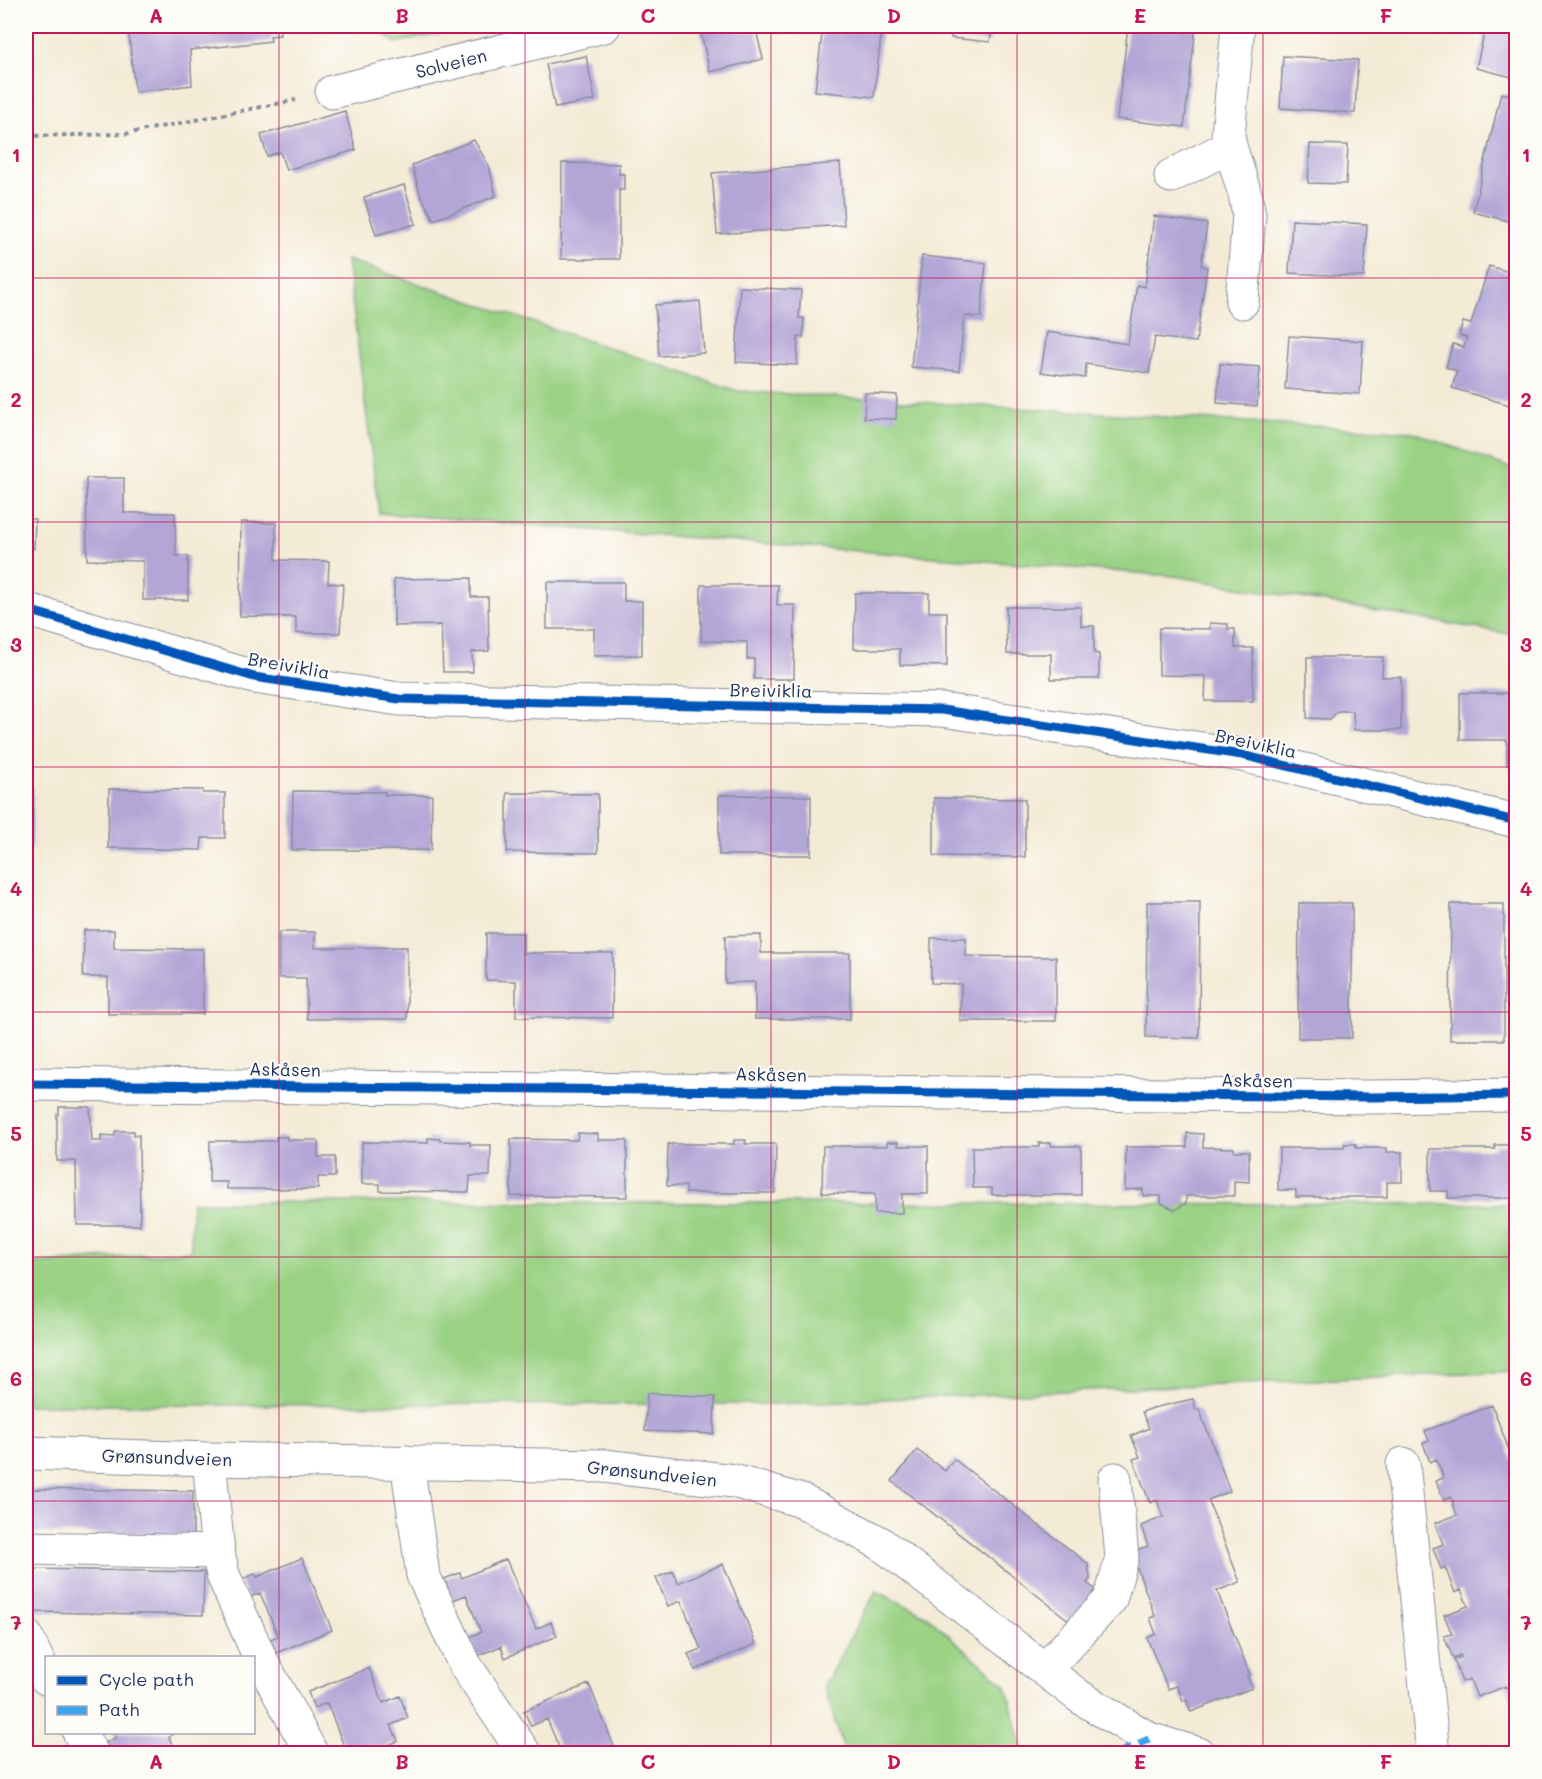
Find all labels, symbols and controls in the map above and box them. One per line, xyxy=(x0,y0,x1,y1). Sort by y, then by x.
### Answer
text: A xyxy=(149,2,163,28)
text: B xyxy=(395,2,409,28)
text: C xyxy=(641,2,656,28)
text: D xyxy=(887,2,901,28)
text: E xyxy=(1134,2,1146,28)
text: F xyxy=(1380,2,1393,28)
street label: Solveien xyxy=(413,43,489,83)
text: 1 xyxy=(12,141,20,167)
text: 1 xyxy=(1522,141,1530,167)
text: 2 xyxy=(10,386,22,412)
text: 2 xyxy=(1520,386,1532,412)
text: 3 xyxy=(10,631,22,657)
text: 3 xyxy=(1520,631,1532,657)
street label: Breiviklia xyxy=(246,646,332,684)
street label: Breiviklia xyxy=(729,677,813,703)
street label: Breiviklia xyxy=(1213,723,1299,763)
text: 4 xyxy=(10,875,23,901)
text: 4 xyxy=(1520,875,1533,901)
street label: Askåsen xyxy=(249,1056,321,1082)
street label: Askåsen xyxy=(735,1061,807,1087)
street label: Askåsen xyxy=(1221,1067,1293,1093)
text: 5 xyxy=(10,1120,22,1146)
text: 5 xyxy=(1520,1120,1532,1146)
text: 6 xyxy=(10,1365,22,1391)
text: 6 xyxy=(1520,1365,1532,1391)
street label: Grønsundveien xyxy=(101,1443,233,1471)
street label: Grønsundveien xyxy=(586,1454,718,1492)
text: 7 xyxy=(10,1609,22,1635)
text: 7 xyxy=(1520,1609,1532,1635)
legend xyxy=(45,1656,255,1734)
text: Cycle path xyxy=(99,1667,194,1691)
text: Path xyxy=(99,1697,139,1721)
text: A xyxy=(149,1748,163,1774)
text: B xyxy=(395,1748,409,1774)
text: C xyxy=(641,1748,656,1774)
text: D xyxy=(887,1748,901,1774)
text: E xyxy=(1134,1748,1146,1774)
text: F xyxy=(1380,1748,1393,1774)

